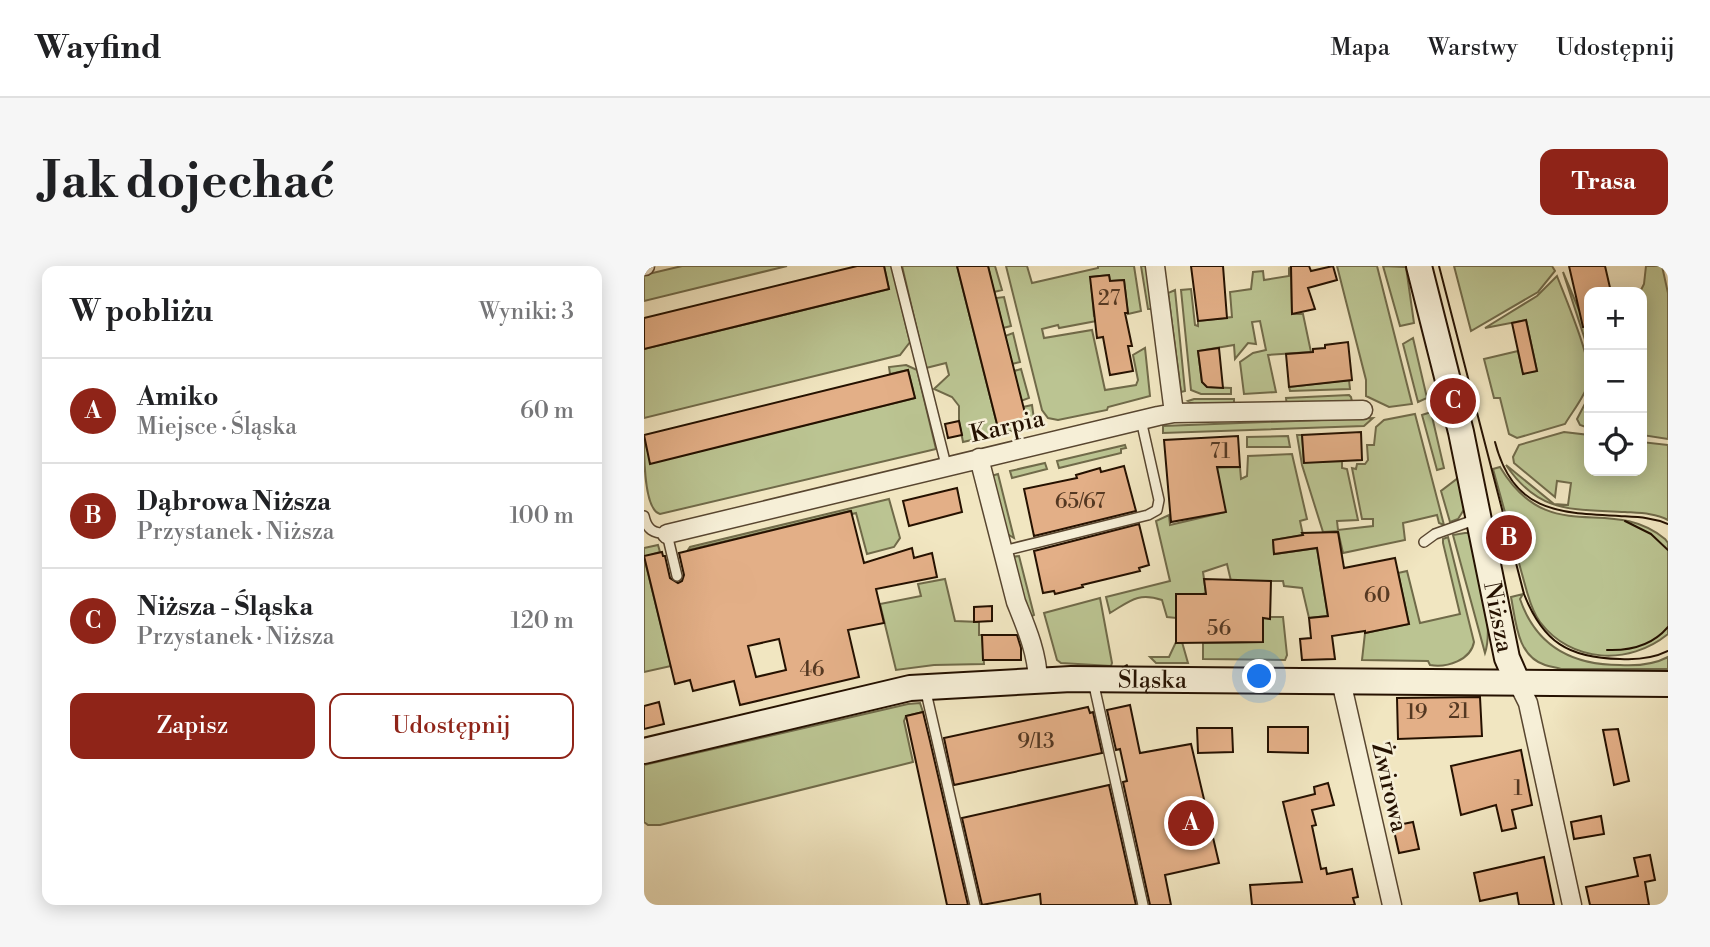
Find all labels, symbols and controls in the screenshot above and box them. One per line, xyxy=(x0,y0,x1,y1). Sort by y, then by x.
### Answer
text: Wayfind xyxy=(35,28,162,69)
text: Mapa xyxy=(1330,33,1390,63)
text: Warstwy xyxy=(1428,33,1518,63)
text: Udostępnij xyxy=(1556,33,1675,63)
button: Trasa xyxy=(1540,149,1668,215)
text: Jak dojechać xyxy=(42,152,335,213)
house number: 27 xyxy=(1098,286,1121,312)
map controls xyxy=(1584,287,1647,476)
button: + xyxy=(1584,287,1647,350)
text: W pobliżu xyxy=(70,293,213,331)
text: Wyniki: 3 xyxy=(479,298,574,326)
button: − xyxy=(1584,350,1647,413)
pin: C xyxy=(1430,375,1476,427)
text: Amiko xyxy=(137,381,219,413)
text: A xyxy=(85,397,101,425)
text: 60 m xyxy=(520,397,574,425)
street label: Karpia xyxy=(967,404,1048,450)
text: Miejsce · Śląska xyxy=(137,413,297,441)
button: locate xyxy=(1584,413,1647,476)
house number: 71 xyxy=(1210,439,1230,465)
text: Dąbrowa Niższa xyxy=(137,486,331,518)
house number: 65/67 xyxy=(1055,489,1106,515)
text: B xyxy=(84,502,102,530)
text: 100 m xyxy=(509,502,574,530)
pin: B xyxy=(1486,512,1532,564)
text: Przystanek · Niższa xyxy=(137,518,334,546)
street label: Niższa xyxy=(1476,579,1520,656)
house number: 60 xyxy=(1364,583,1390,609)
text: Niższa - Śląska xyxy=(137,591,313,623)
text: C xyxy=(85,607,101,635)
text: 120 m xyxy=(510,607,574,635)
house number: 56 xyxy=(1207,616,1231,642)
text: Przystanek · Niższa xyxy=(137,623,334,651)
house number: 46 xyxy=(799,657,825,683)
your location xyxy=(1242,659,1276,693)
street label: Śląska xyxy=(1118,663,1188,696)
button: Zapisz xyxy=(70,693,315,759)
button: Udostępnij xyxy=(329,693,574,759)
house number: 21 xyxy=(1448,699,1470,725)
house number: 19 xyxy=(1406,700,1428,726)
house number: 9/13 xyxy=(1017,729,1055,755)
street label: Żwirowa xyxy=(1364,739,1415,836)
house number: 1 xyxy=(1513,776,1523,802)
pin: A xyxy=(1168,797,1214,849)

